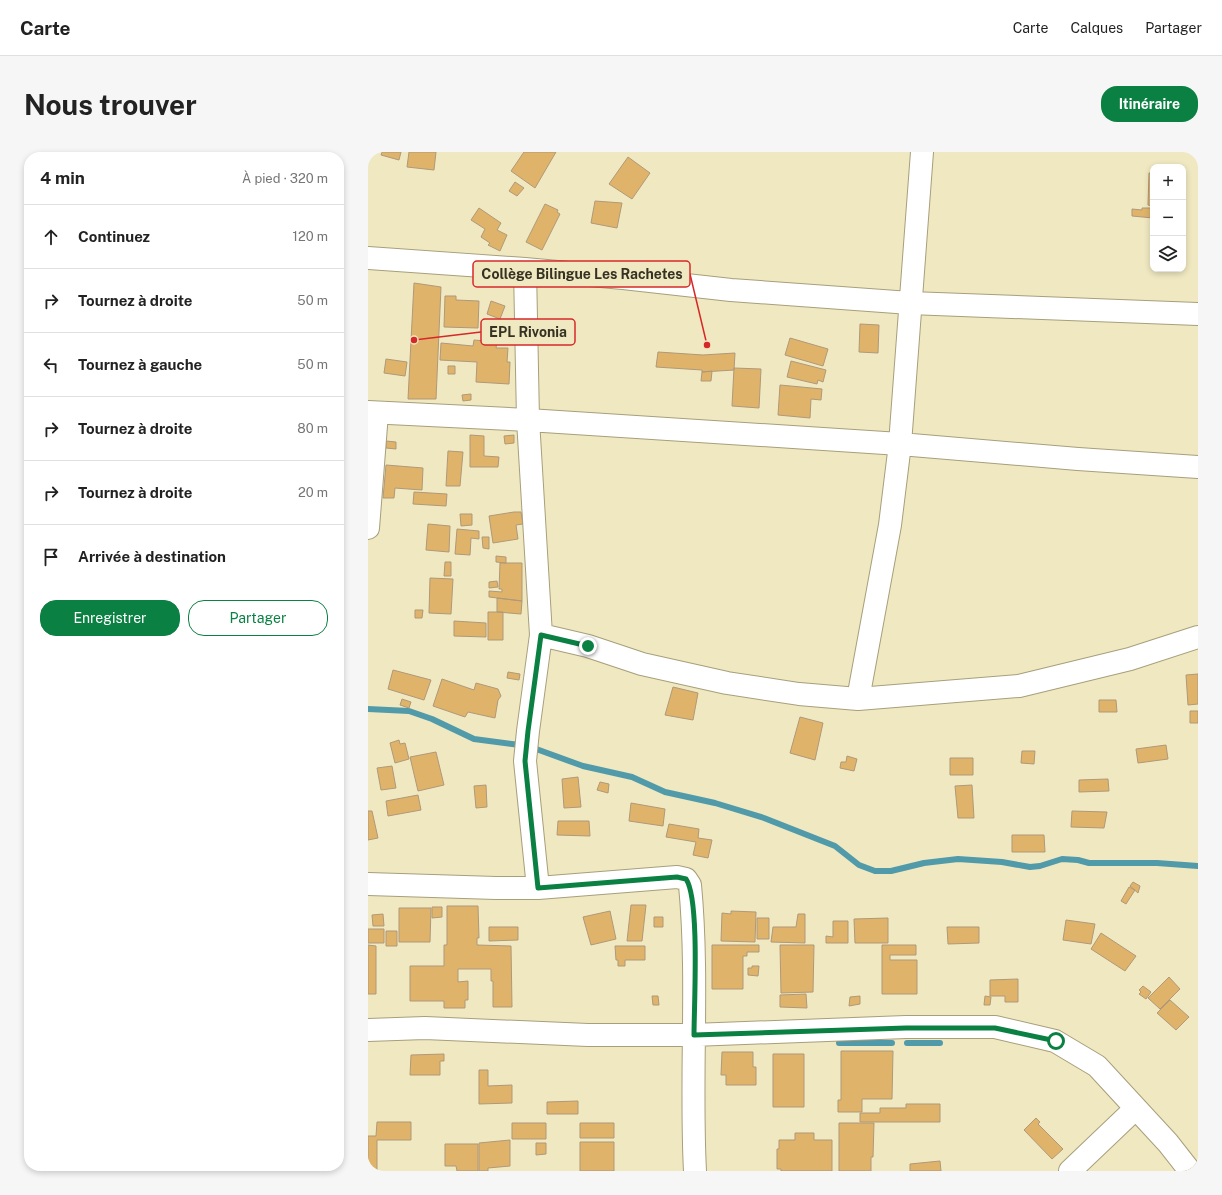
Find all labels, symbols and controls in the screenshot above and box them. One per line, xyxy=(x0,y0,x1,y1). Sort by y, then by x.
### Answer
text: Carte xyxy=(20,17,70,39)
text: Carte xyxy=(1013,20,1049,36)
text: Calques xyxy=(1071,20,1123,36)
text: Partager xyxy=(1145,20,1202,36)
button: Itinéraire xyxy=(1101,86,1198,122)
text: Nous trouver xyxy=(24,88,197,121)
map controls xyxy=(1150,164,1186,272)
button: + xyxy=(1150,164,1186,200)
text: 4 min xyxy=(40,168,85,188)
text: À pied · 320 m xyxy=(242,171,328,186)
button: − xyxy=(1150,200,1186,236)
icon: ahead xyxy=(40,226,62,248)
text: Continuez xyxy=(78,228,150,245)
text: 120 m xyxy=(293,229,328,244)
button: layers xyxy=(1150,236,1186,272)
callout: Collège Bilingue Les Rachetes xyxy=(473,261,690,287)
text: Collège Bilingue Les Rachetes xyxy=(481,266,683,282)
icon: right xyxy=(40,290,62,312)
text: Tournez à droite xyxy=(78,292,192,309)
text: 50 m xyxy=(297,293,328,308)
callout: EPL Rivonia xyxy=(481,319,575,345)
text: EPL Rivonia xyxy=(489,324,567,340)
icon: left xyxy=(40,354,62,376)
text: Tournez à gauche xyxy=(78,356,202,373)
text: 50 m xyxy=(297,357,328,372)
icon: right xyxy=(40,418,62,440)
text: Tournez à droite xyxy=(78,420,192,437)
text: 80 m xyxy=(297,421,328,436)
icon: right xyxy=(40,482,62,504)
text: Tournez à droite xyxy=(78,484,192,501)
text: 20 m xyxy=(298,485,328,500)
icon: arrive xyxy=(40,546,62,568)
text: Arrivée à destination xyxy=(78,548,226,565)
button: Enregistrer xyxy=(40,600,180,636)
button: Partager xyxy=(188,600,328,636)
route end xyxy=(579,637,597,655)
route start xyxy=(1047,1032,1065,1050)

